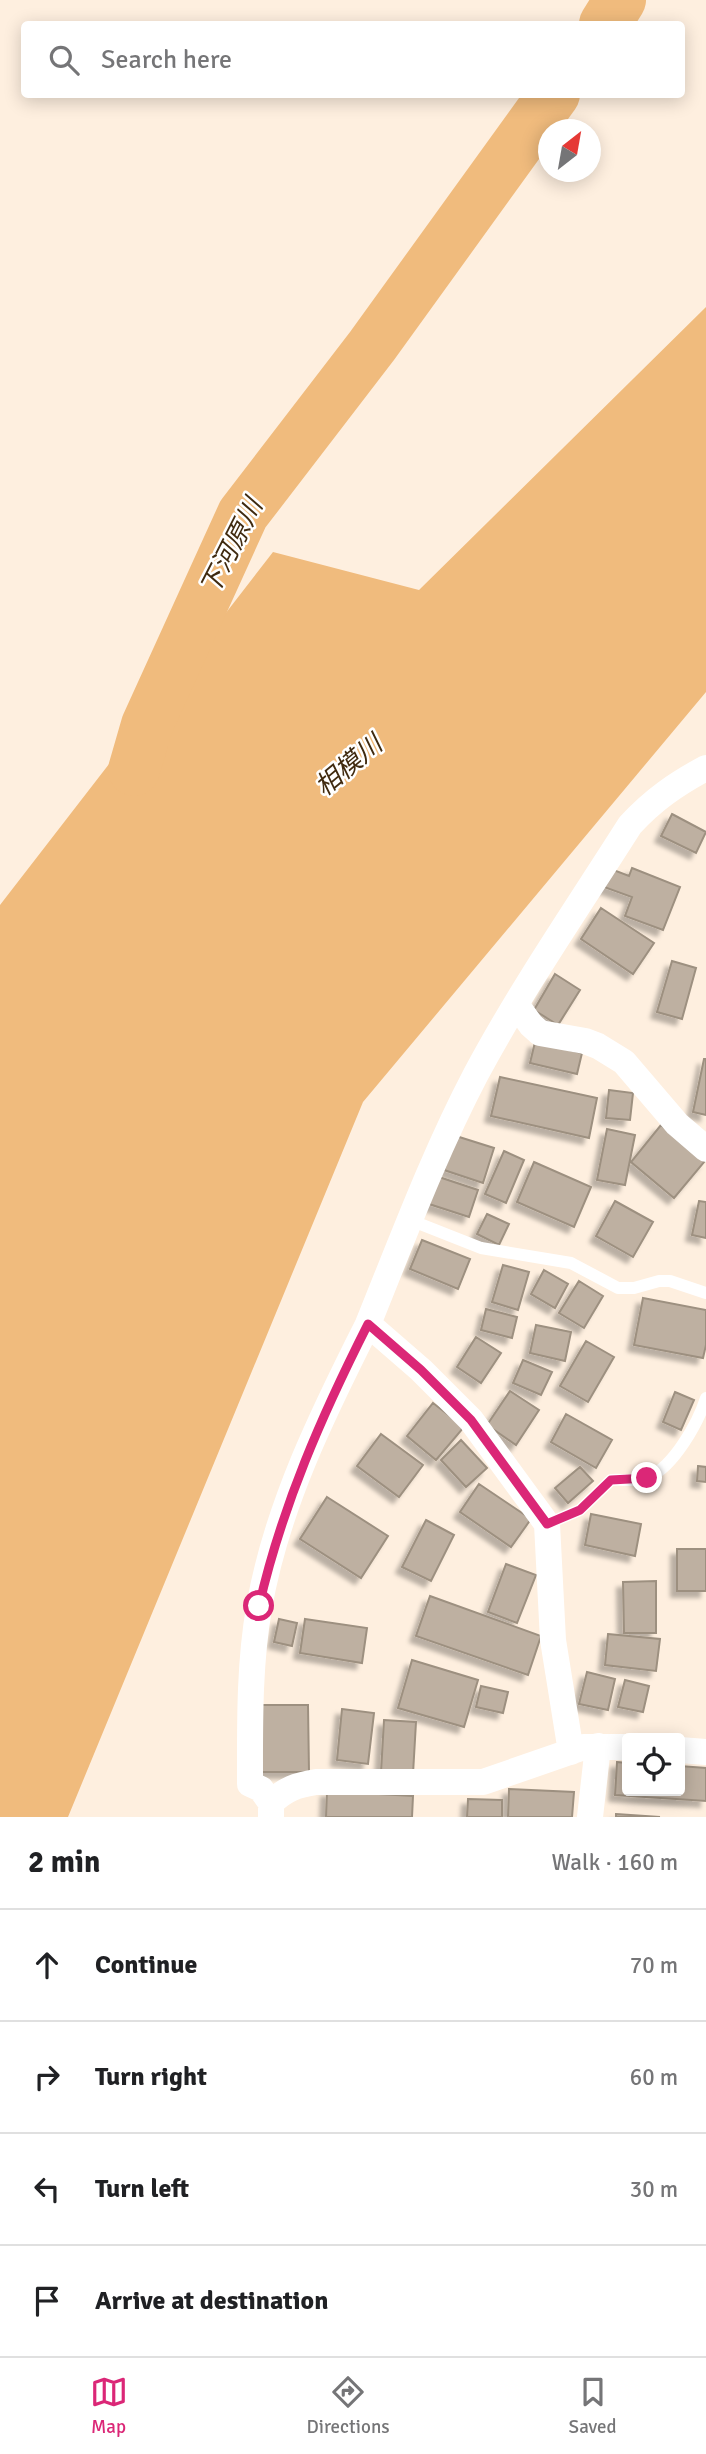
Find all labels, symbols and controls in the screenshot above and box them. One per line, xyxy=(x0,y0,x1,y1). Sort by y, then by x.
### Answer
search box xyxy=(21,21,685,98)
icon: search xyxy=(45,41,83,79)
text: Search here xyxy=(101,44,232,76)
north arrow xyxy=(538,119,601,182)
water label: 下河原川 xyxy=(194,491,271,601)
water label: 相模川 xyxy=(309,727,391,803)
route end xyxy=(631,1462,662,1493)
route start xyxy=(243,1590,274,1621)
map controls xyxy=(622,1733,685,1796)
button: locate xyxy=(622,1733,685,1796)
text: 2 min xyxy=(28,1844,100,1881)
text: Walk · 160 m xyxy=(552,1848,678,1877)
icon: ahead xyxy=(28,1946,66,1984)
text: Continue xyxy=(95,1949,197,1981)
text: 70 m xyxy=(630,1951,678,1980)
icon: right xyxy=(28,2058,66,2096)
text: Turn right xyxy=(95,2061,207,2093)
text: 60 m xyxy=(630,2063,678,2092)
icon: left xyxy=(28,2170,66,2208)
text: Turn left xyxy=(95,2173,189,2205)
text: 30 m xyxy=(630,2175,678,2204)
icon: arrive xyxy=(28,2282,66,2320)
text: Arrive at destination xyxy=(95,2285,328,2317)
tab: Map xyxy=(90,2373,128,2439)
tab: Directions xyxy=(307,2373,390,2439)
tab: Saved xyxy=(569,2373,616,2439)

